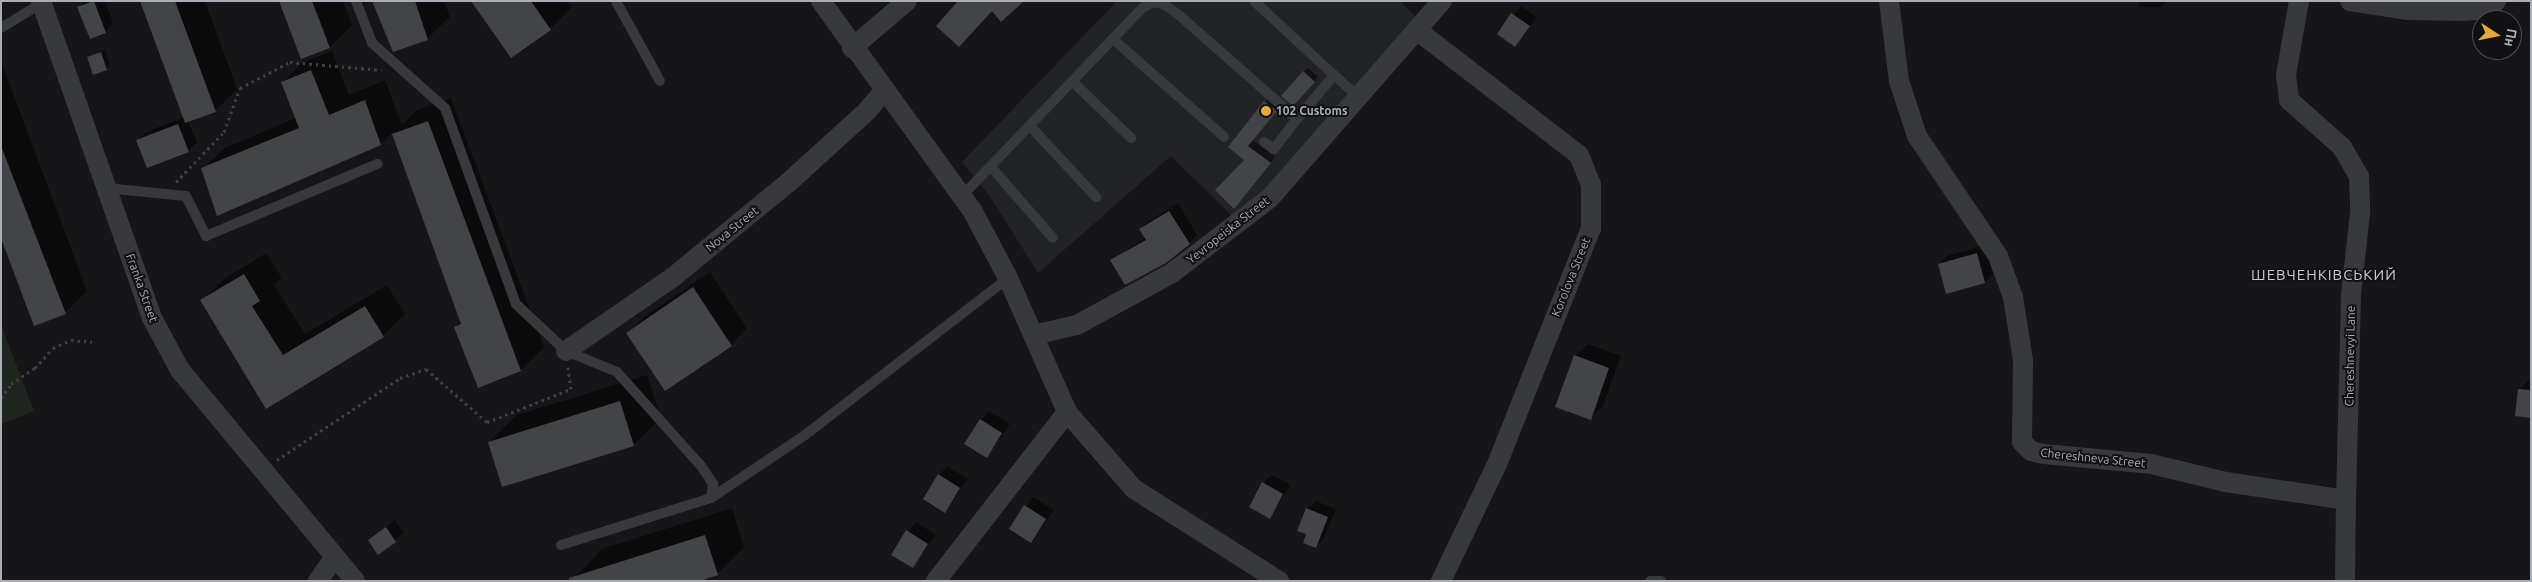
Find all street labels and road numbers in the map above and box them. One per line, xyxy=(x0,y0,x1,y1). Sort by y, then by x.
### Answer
street label: Yevropeiska Street xyxy=(1184,193,1272,267)
street label: Nova Street xyxy=(703,203,761,255)
street label: Korolova Street xyxy=(1549,235,1593,319)
street label: Franka Street xyxy=(123,252,161,324)
street label: Chereshnevyi Lane xyxy=(2342,305,2358,407)
street label: Chereshneva Street xyxy=(2040,445,2146,471)

